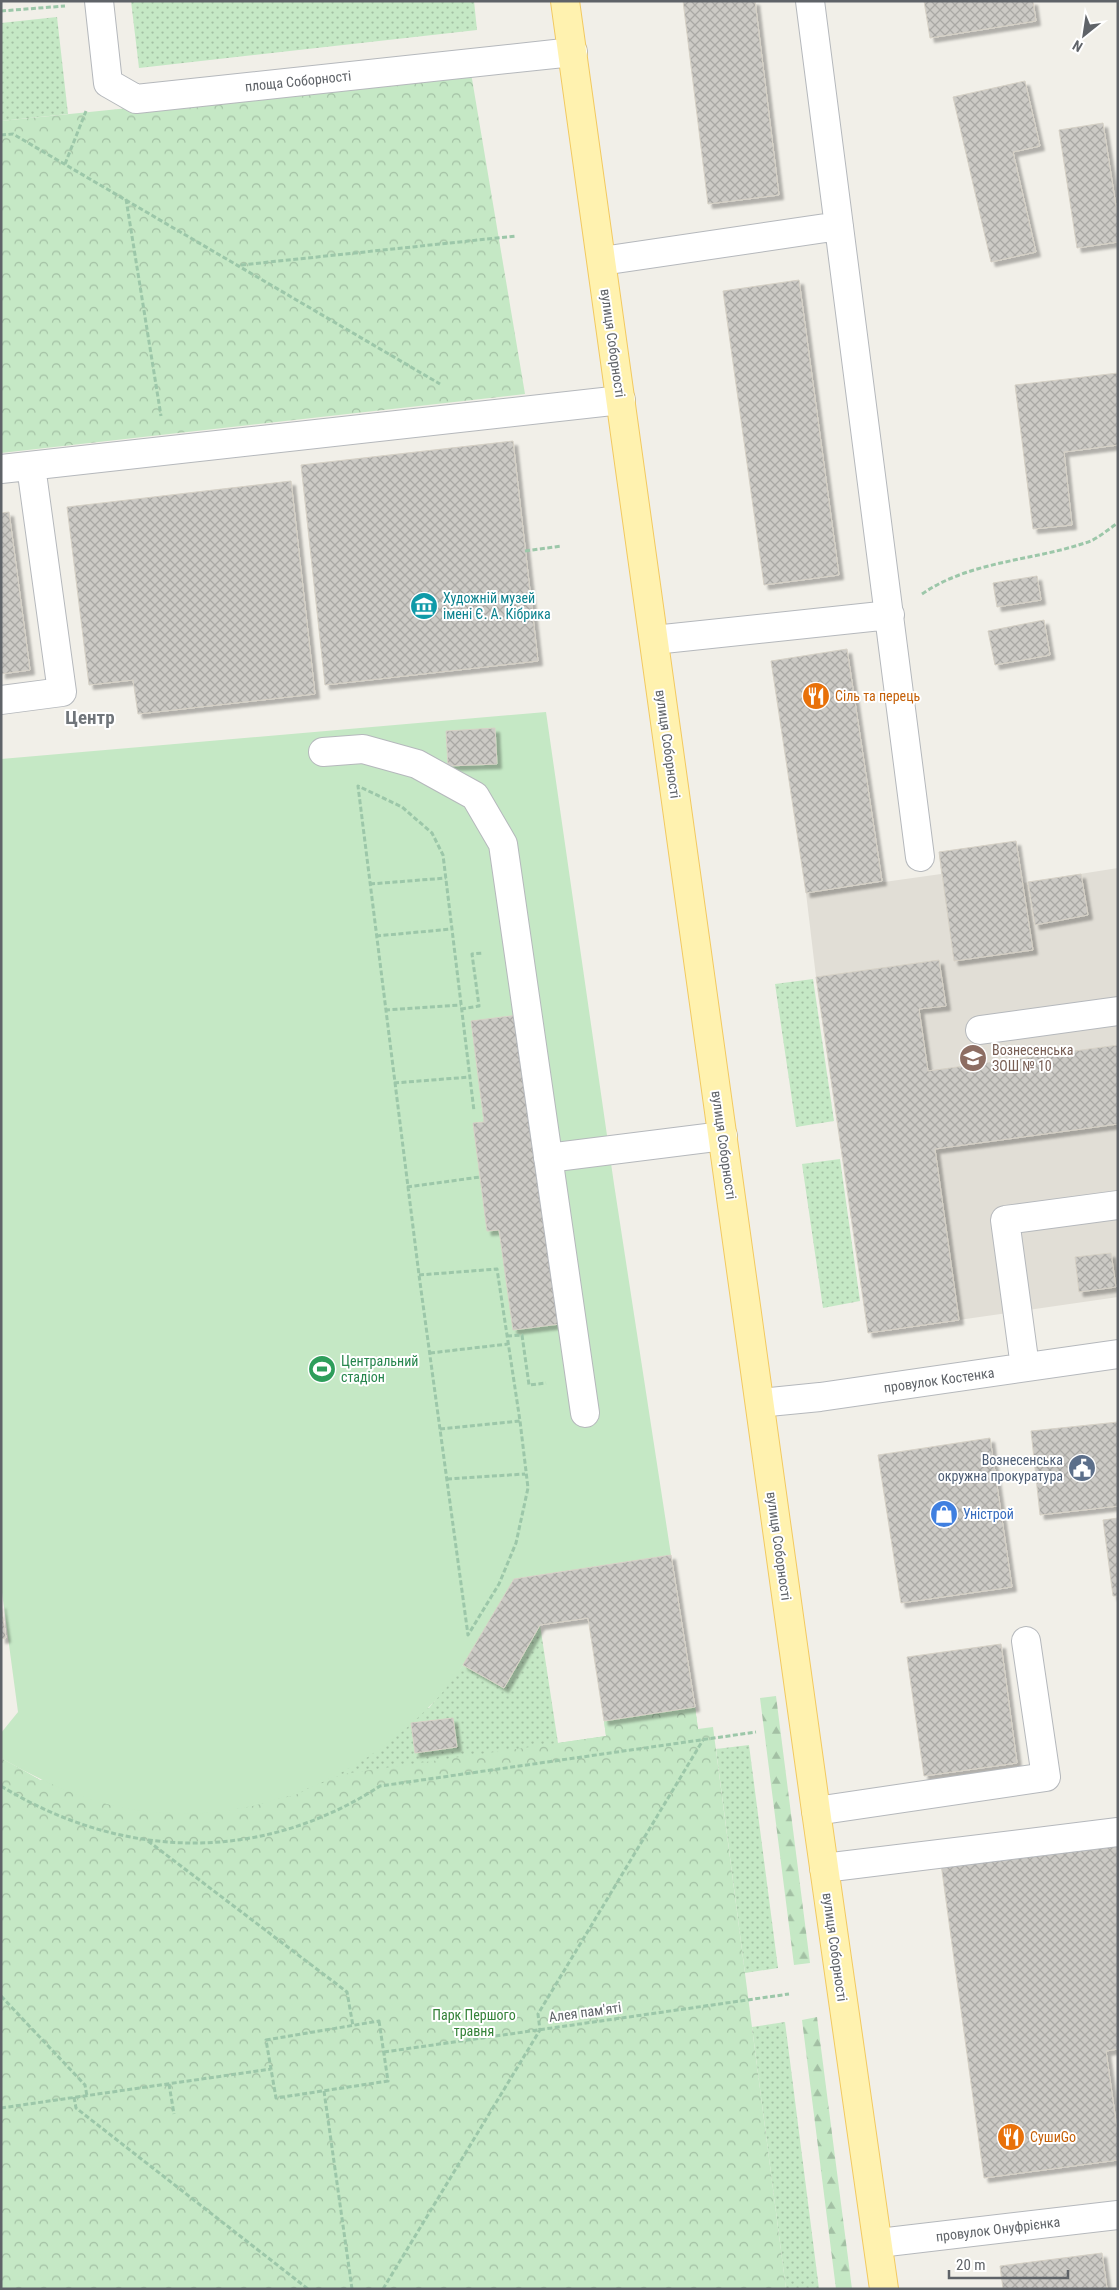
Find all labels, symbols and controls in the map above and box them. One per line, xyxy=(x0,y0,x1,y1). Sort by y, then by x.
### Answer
north arrow xyxy=(1059,10,1109,60)
text: N xyxy=(1070,37,1085,55)
street label: площа Соборності xyxy=(244,67,352,95)
street label: вулиця Соборності xyxy=(597,288,629,398)
place label: Художній музей імені Є. А. Кібрика xyxy=(443,590,551,622)
museum icon: Художній музей імені Є. А. Кібрика xyxy=(409,591,439,621)
restaurant icon: Сіль та перець xyxy=(801,681,831,711)
place label: Сіль та перець xyxy=(835,688,920,704)
street label: вулиця Соборності xyxy=(652,689,684,799)
district label: Центр xyxy=(65,706,115,729)
place label: Вознесенська ЗОШ № 10 xyxy=(992,1042,1073,1074)
school or university icon: Вознесенська ЗОШ № 10 xyxy=(958,1043,988,1073)
street label: вулиця Соборності xyxy=(708,1090,740,1200)
place label: Центральний стадіон xyxy=(341,1353,418,1385)
sports icon: Центральний стадіон xyxy=(307,1354,337,1384)
street label: провулок Костенка xyxy=(883,1364,995,1396)
place label: Вознесенська окружна прокуратура xyxy=(938,1452,1063,1484)
public building icon: Вознесенська окружна прокуратура xyxy=(1067,1453,1097,1483)
street label: вулиця Соборності xyxy=(763,1491,795,1601)
shop icon: Уністрой xyxy=(929,1499,959,1529)
place label: Уністрой xyxy=(963,1506,1014,1522)
street label: вулиця Соборності xyxy=(819,1892,851,2002)
street label: Алея пам'яті xyxy=(548,1999,622,2025)
park label: Парк Першого травня xyxy=(432,2007,516,2039)
restaurant icon: СушиGo xyxy=(996,2122,1026,2152)
place label: СушиGo xyxy=(1030,2129,1076,2145)
street label: провулок Онуфрієнка xyxy=(935,2213,1061,2245)
scale bar xyxy=(949,2248,1068,2280)
text: 20 m xyxy=(956,2256,986,2274)

